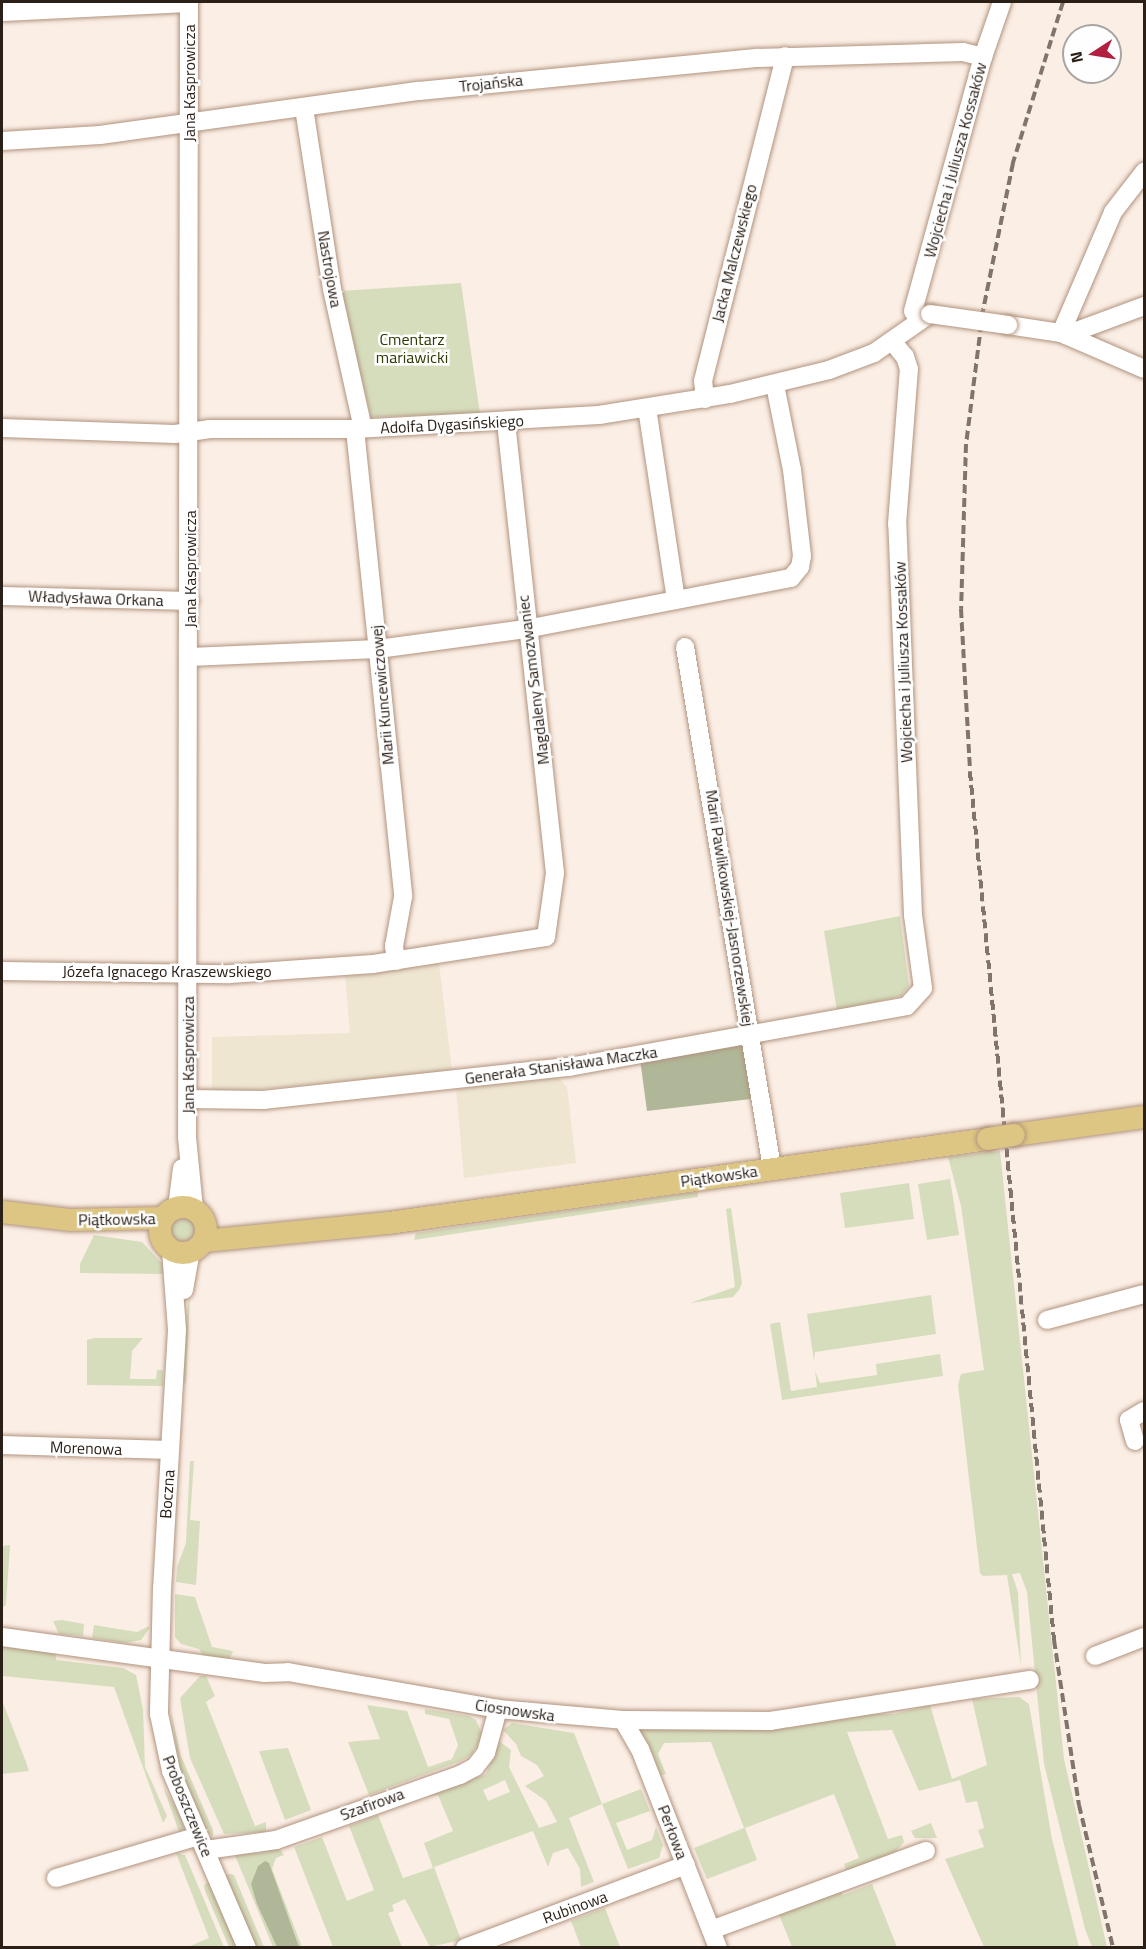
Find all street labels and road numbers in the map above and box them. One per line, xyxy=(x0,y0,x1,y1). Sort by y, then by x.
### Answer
street label: Jana Kasprowicza xyxy=(179,24,199,142)
street label: Wojciecha i Juliusza Kossaków xyxy=(920,60,990,260)
street label: Trojańska xyxy=(458,70,524,96)
street label: Jacka Malczewskiego xyxy=(708,182,760,324)
street label: Nastrojowa xyxy=(314,229,346,309)
street label: Adolfa Dygasińskiego xyxy=(380,411,524,437)
street label: Jana Kasprowicza xyxy=(180,510,200,628)
street label: Wojciecha i Juliusza Kossaków xyxy=(890,561,916,763)
street label: Władysława Orkana xyxy=(28,586,164,610)
street label: Magdaleny Samozwaniec xyxy=(513,594,553,766)
street label: Marii Kuncewiczowej xyxy=(366,624,398,766)
street label: Marii Pawlikowskiej-Jasnorzewskiej xyxy=(702,788,758,1028)
street label: Józefa Ignacego Kraszewskiego xyxy=(62,961,272,981)
street label: Jana Kasprowicza xyxy=(178,996,198,1114)
street label: Generała Stanisława Maczka xyxy=(463,1042,659,1088)
street label: Piątkowska xyxy=(679,1161,759,1191)
street label: Piątkowska xyxy=(78,1209,156,1229)
street label: Morenowa xyxy=(50,1437,122,1459)
street label: Boczna xyxy=(156,1469,178,1519)
street label: Ciosnowska xyxy=(474,1695,556,1725)
street label: Proboszczewice xyxy=(159,1752,217,1860)
street label: Szafirowa xyxy=(337,1784,407,1824)
street label: Perłowa xyxy=(654,1802,692,1862)
street label: Rubinowa xyxy=(540,1886,610,1928)

